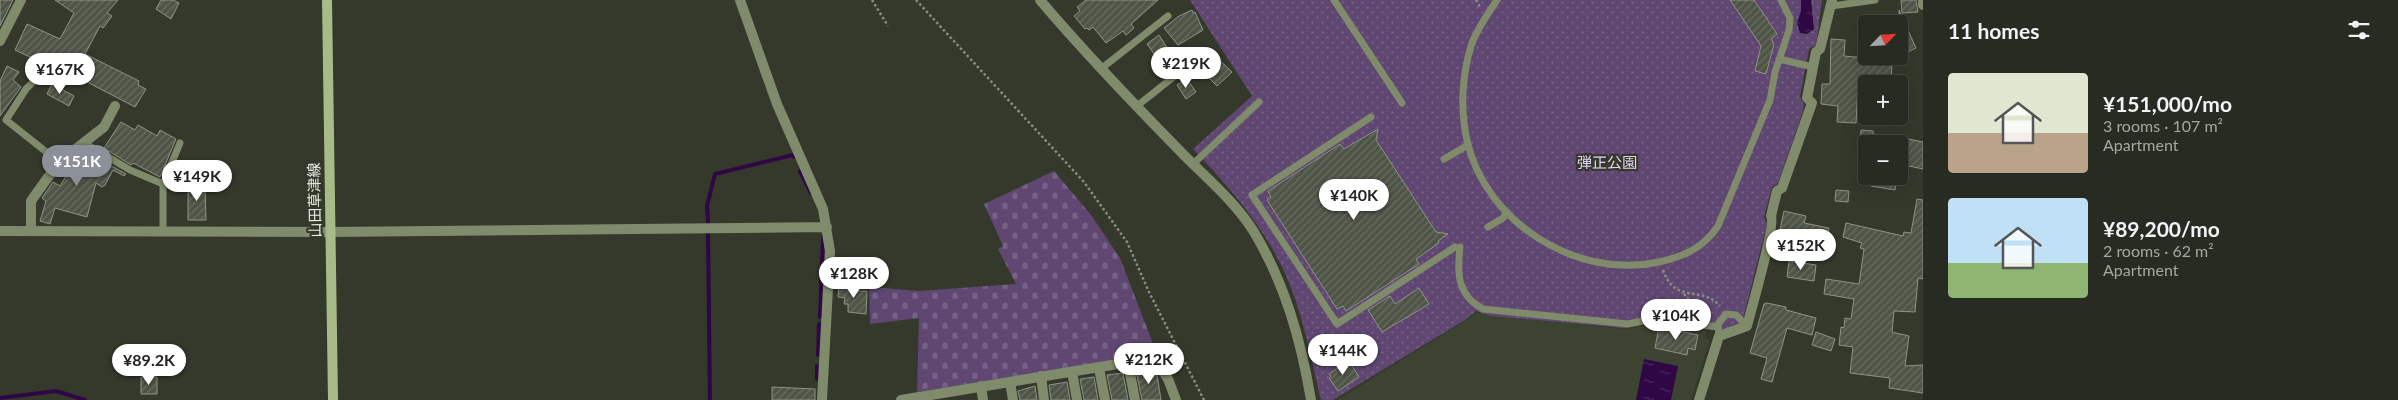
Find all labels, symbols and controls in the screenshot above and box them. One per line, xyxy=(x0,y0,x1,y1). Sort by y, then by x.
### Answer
north arrow xyxy=(1858,15,1908,65)
map controls xyxy=(1858,15,1908,185)
icon: filters xyxy=(2345,16,2373,44)
text: 11 homes xyxy=(1948,18,2039,43)
pin: ¥219K xyxy=(1151,46,1221,89)
pin: ¥167K xyxy=(25,52,95,95)
text: ¥219K xyxy=(1162,53,1210,72)
text: ¥167K xyxy=(36,59,84,78)
button: + xyxy=(1858,75,1908,125)
text: ¥151,000/mo xyxy=(2103,91,2232,116)
icon: home xyxy=(1988,93,2048,153)
text: 3 rooms · 107 m² xyxy=(2103,116,2223,135)
button: − xyxy=(1858,135,1908,185)
text: Apartment xyxy=(2103,135,2178,154)
pin: ¥151K xyxy=(42,144,112,187)
text: ¥151K xyxy=(53,151,101,170)
park label: 弾正公園 xyxy=(1577,153,1637,171)
pin: ¥149K xyxy=(162,160,232,202)
street label: 山田草津線 xyxy=(304,162,324,238)
text: ¥149K xyxy=(173,166,221,185)
pin: ¥140K xyxy=(1319,178,1389,221)
text: ¥140K xyxy=(1330,185,1378,204)
text: ¥89,200/mo xyxy=(2103,216,2220,241)
icon: home xyxy=(1988,218,2048,278)
pin: ¥152K xyxy=(1766,228,1836,271)
text: ¥152K xyxy=(1777,235,1825,254)
text: 2 rooms · 62 m² xyxy=(2103,241,2214,260)
pin: ¥128K xyxy=(819,256,889,299)
text: Apartment xyxy=(2103,260,2178,279)
text: ¥128K xyxy=(830,263,878,282)
pin: ¥104K xyxy=(1641,298,1711,341)
text: ¥104K xyxy=(1652,305,1700,324)
pin: ¥144K xyxy=(1308,334,1378,376)
text: ¥144K xyxy=(1319,340,1367,359)
pin: ¥212K xyxy=(1114,342,1184,385)
pin: ¥89.2K xyxy=(108,344,190,386)
text: ¥212K xyxy=(1125,349,1173,368)
text: ¥89.2K xyxy=(123,350,175,369)

